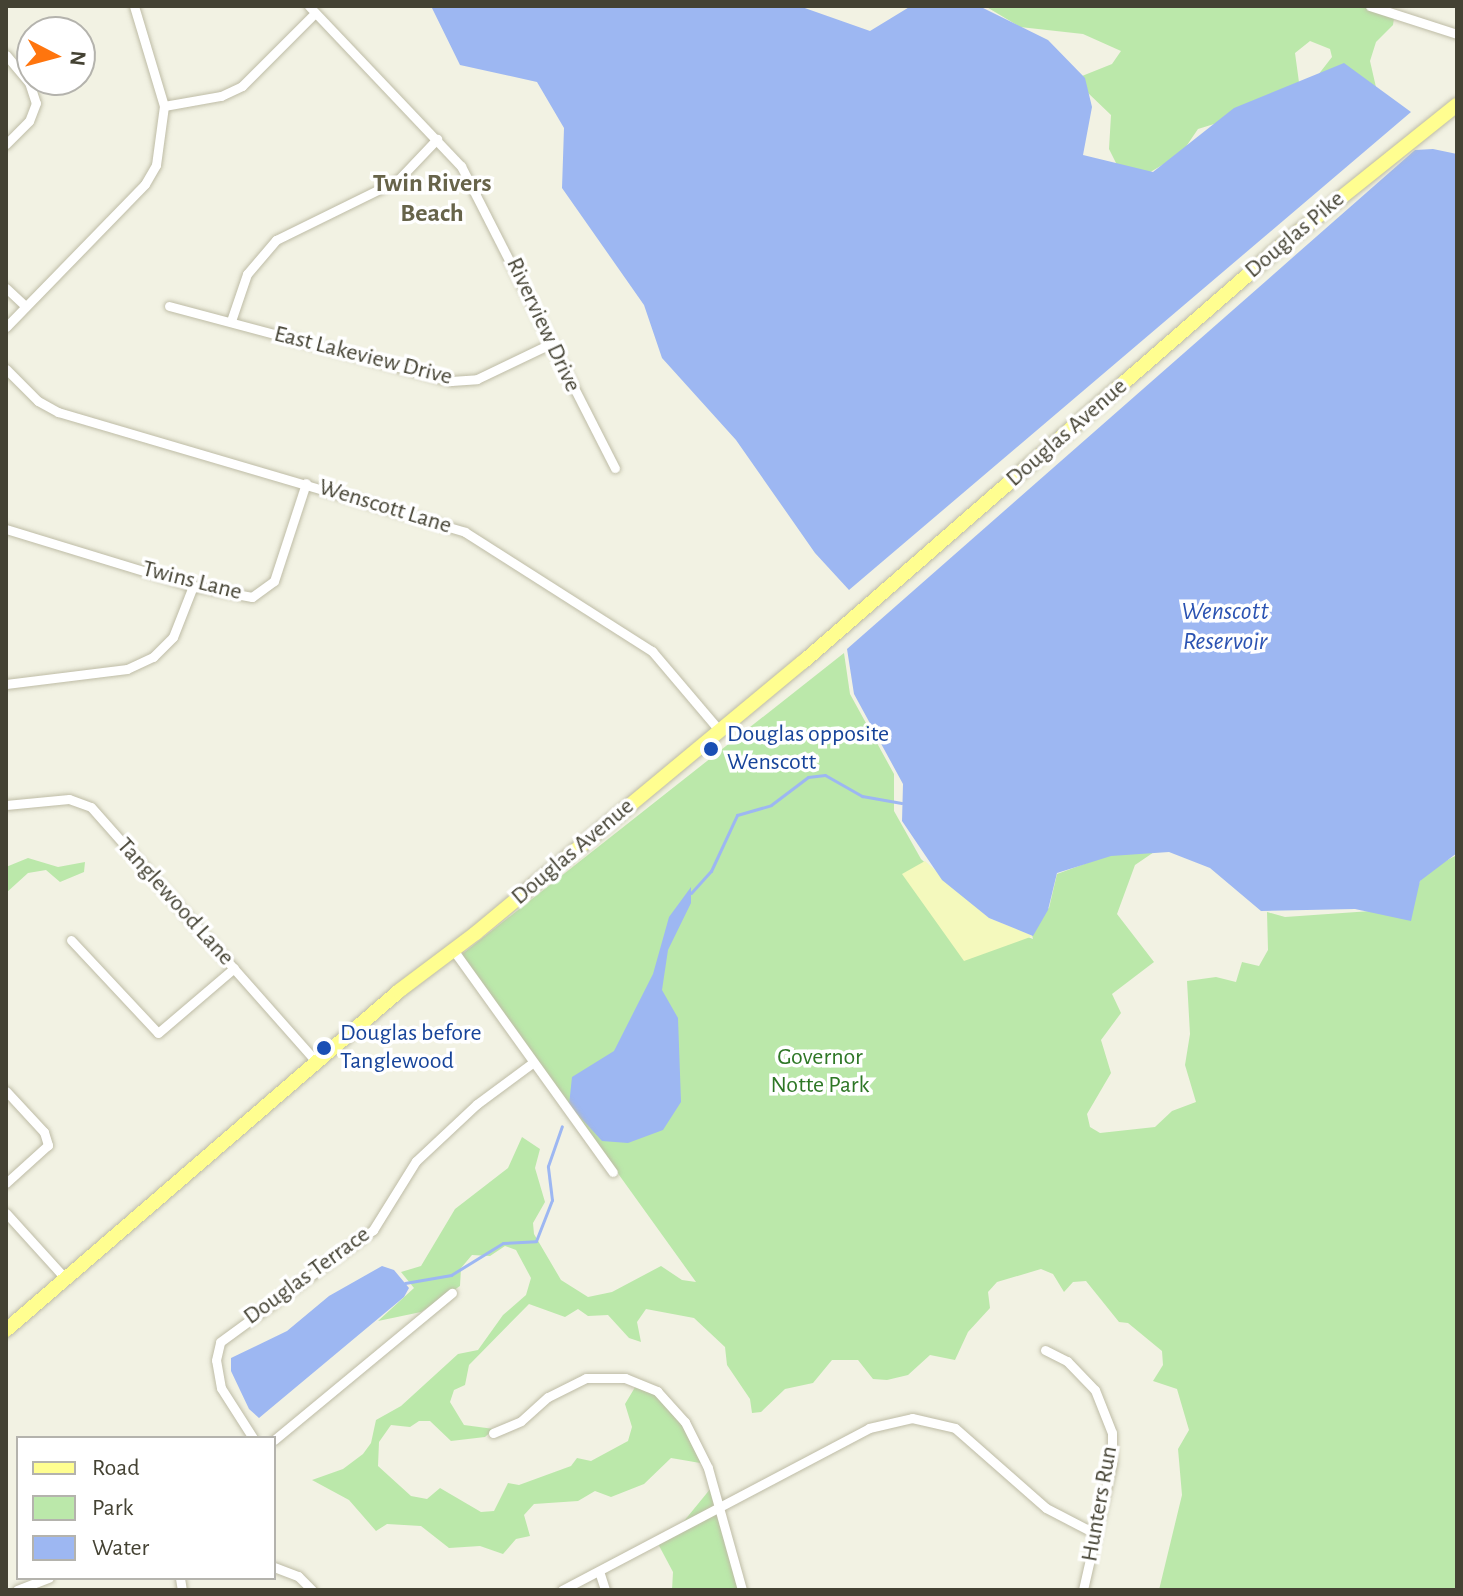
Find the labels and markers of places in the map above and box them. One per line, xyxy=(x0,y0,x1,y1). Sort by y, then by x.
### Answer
place label: Douglas opposite Wenscott xyxy=(727,721,889,777)
marker: Douglas opposite Wenscott xyxy=(702,740,720,758)
place label: Douglas before Tanglewood xyxy=(340,1020,482,1076)
marker: Douglas before Tanglewood xyxy=(315,1039,333,1057)

